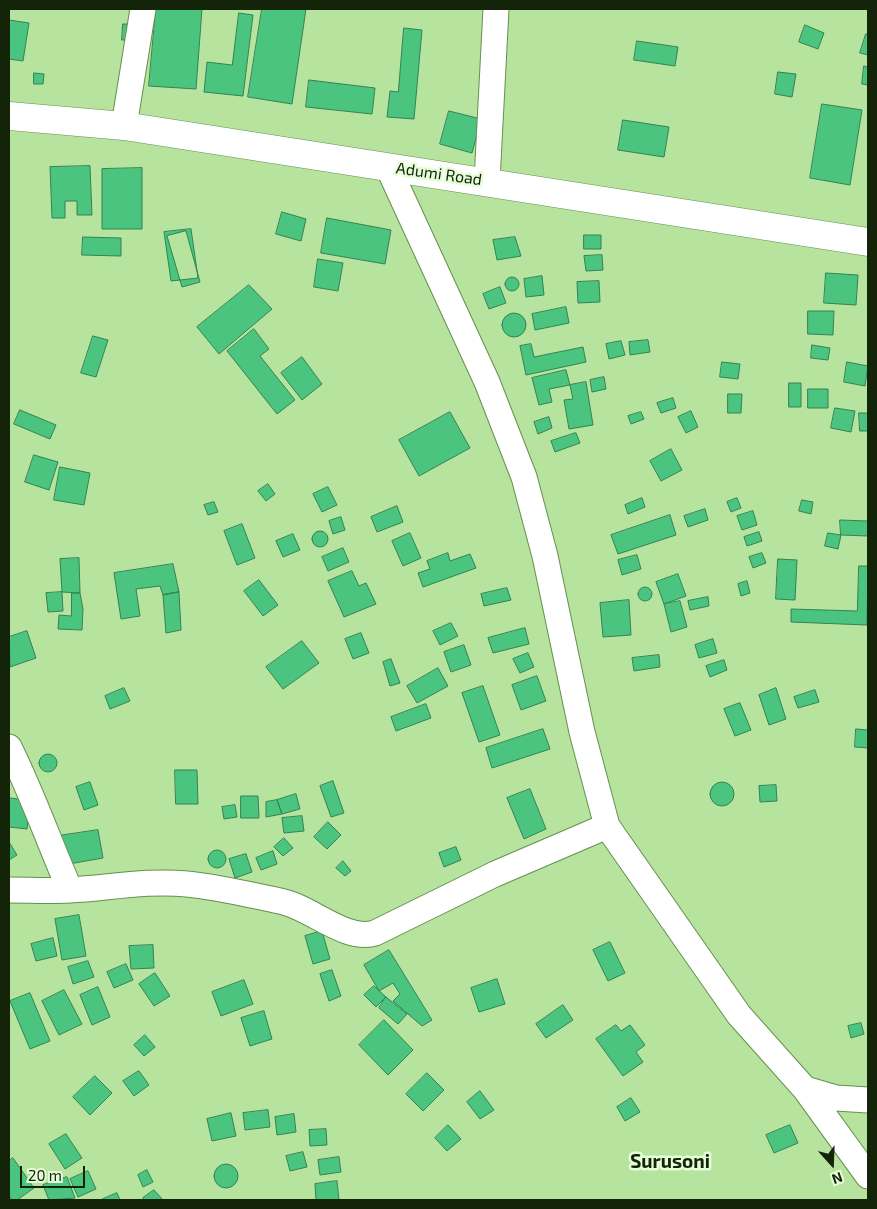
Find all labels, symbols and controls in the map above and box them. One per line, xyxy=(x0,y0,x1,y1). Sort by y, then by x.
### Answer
street label: Adumi Road xyxy=(395,158,483,190)
north arrow xyxy=(807,1139,857,1189)
district label: Surusoni xyxy=(630,1151,710,1173)
scale bar xyxy=(22,1156,88,1188)
text: 20 m xyxy=(28,1166,62,1184)
text: N xyxy=(830,1169,845,1188)

